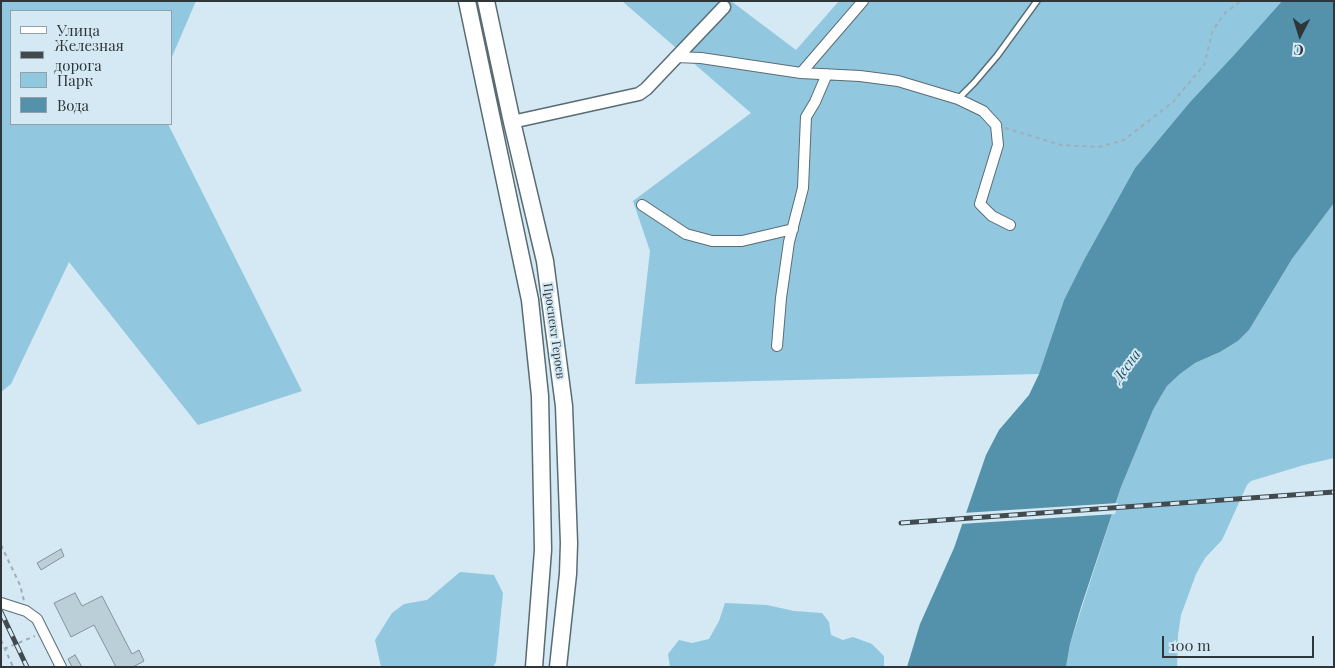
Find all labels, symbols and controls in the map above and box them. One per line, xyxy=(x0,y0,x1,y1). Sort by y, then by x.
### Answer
legend xyxy=(10,10,172,125)
north arrow xyxy=(1275,10,1325,60)
text: Улица xyxy=(57,20,100,40)
text: Железная дорога xyxy=(54,35,124,75)
text: С xyxy=(1293,41,1304,60)
text: Парк xyxy=(57,70,93,90)
text: Вода xyxy=(57,95,89,115)
street label: Проспект Героев xyxy=(540,282,568,380)
water label: Десна xyxy=(1109,346,1145,386)
scale bar xyxy=(1165,626,1318,658)
text: 100 m xyxy=(1170,635,1211,655)

